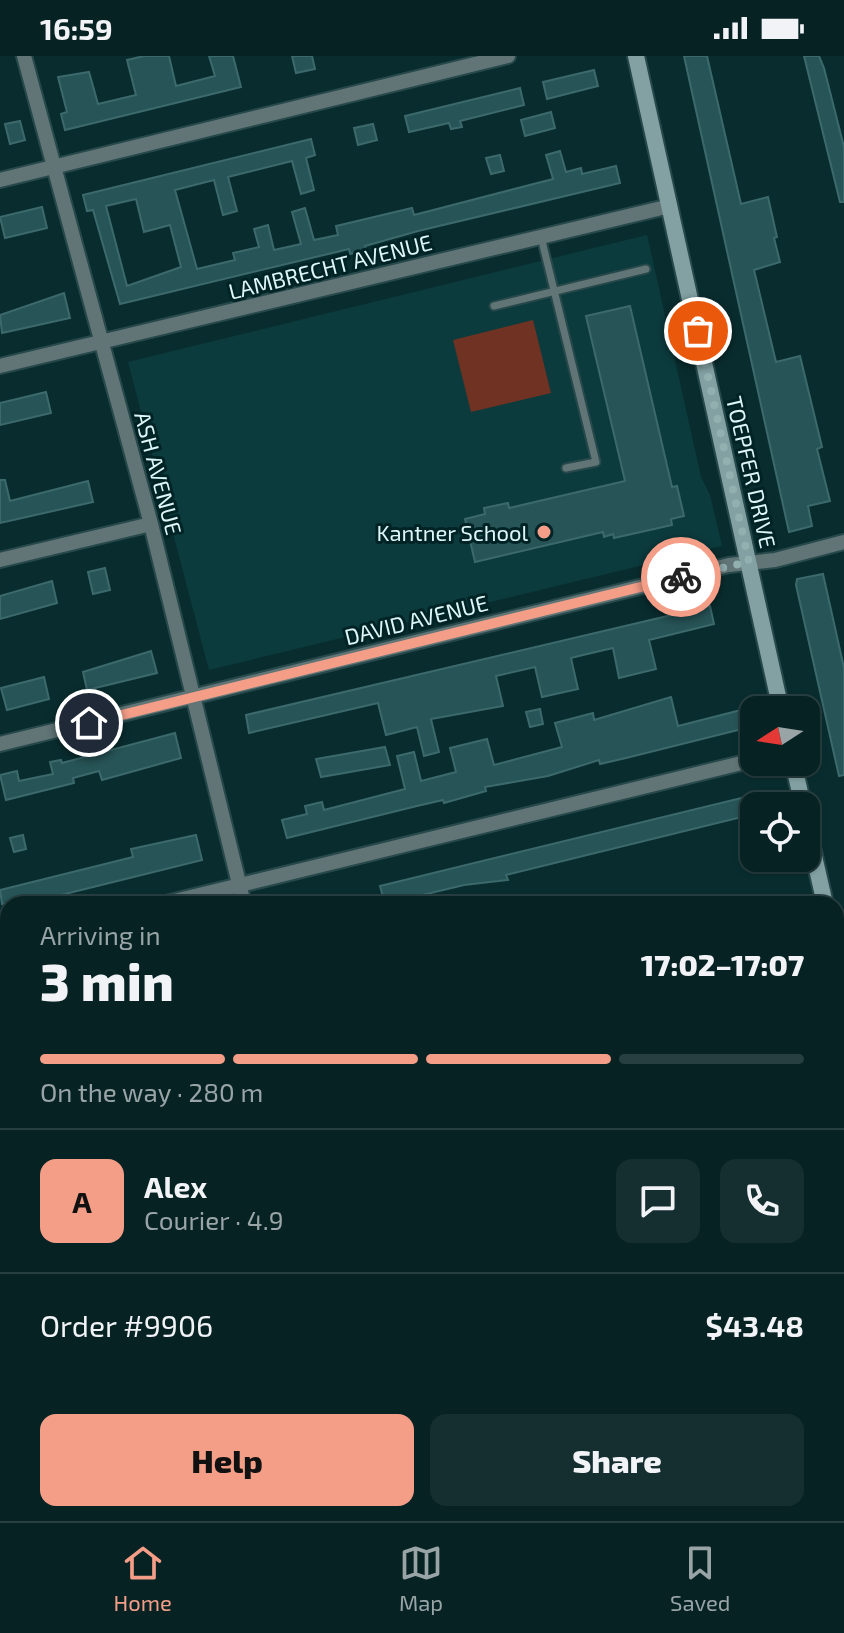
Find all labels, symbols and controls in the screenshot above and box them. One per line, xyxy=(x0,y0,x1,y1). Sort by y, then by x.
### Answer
text: 16:59 xyxy=(40,10,113,46)
street label: LAMBRECHT AVENUE xyxy=(226,228,434,304)
pin xyxy=(664,297,732,365)
icon: bag xyxy=(676,309,720,353)
street label: TOEPFER DRIVE xyxy=(722,394,782,550)
street label: ASH AVENUE xyxy=(130,409,188,537)
place label: Kantner School xyxy=(376,519,528,545)
marker: Kantner School xyxy=(535,523,553,541)
courier xyxy=(641,537,721,617)
icon: bike xyxy=(659,555,703,599)
street label: DAVID AVENUE xyxy=(342,589,490,649)
pin xyxy=(55,689,123,757)
north arrow xyxy=(740,696,820,776)
map controls xyxy=(740,696,820,872)
icon: home xyxy=(67,701,111,745)
button: locate xyxy=(740,792,820,872)
text: Arriving in xyxy=(40,919,161,950)
text: 17:02–17:07 xyxy=(641,946,804,982)
text: 3 min xyxy=(40,949,174,1011)
text: On the way · 280 m xyxy=(40,1076,263,1107)
button: chat xyxy=(616,1159,700,1243)
button: phone xyxy=(720,1159,804,1243)
text: Alex xyxy=(144,1168,207,1204)
text: A xyxy=(72,1183,92,1219)
text: Courier · 4.9 xyxy=(144,1204,284,1235)
text: Order #9906 xyxy=(40,1307,213,1343)
text: $43.48 xyxy=(705,1307,804,1343)
button: Help xyxy=(40,1414,414,1506)
button: Share xyxy=(430,1414,804,1506)
tab: Home xyxy=(114,1541,172,1615)
tab: Map xyxy=(399,1541,443,1615)
tab: Saved xyxy=(670,1541,730,1615)

